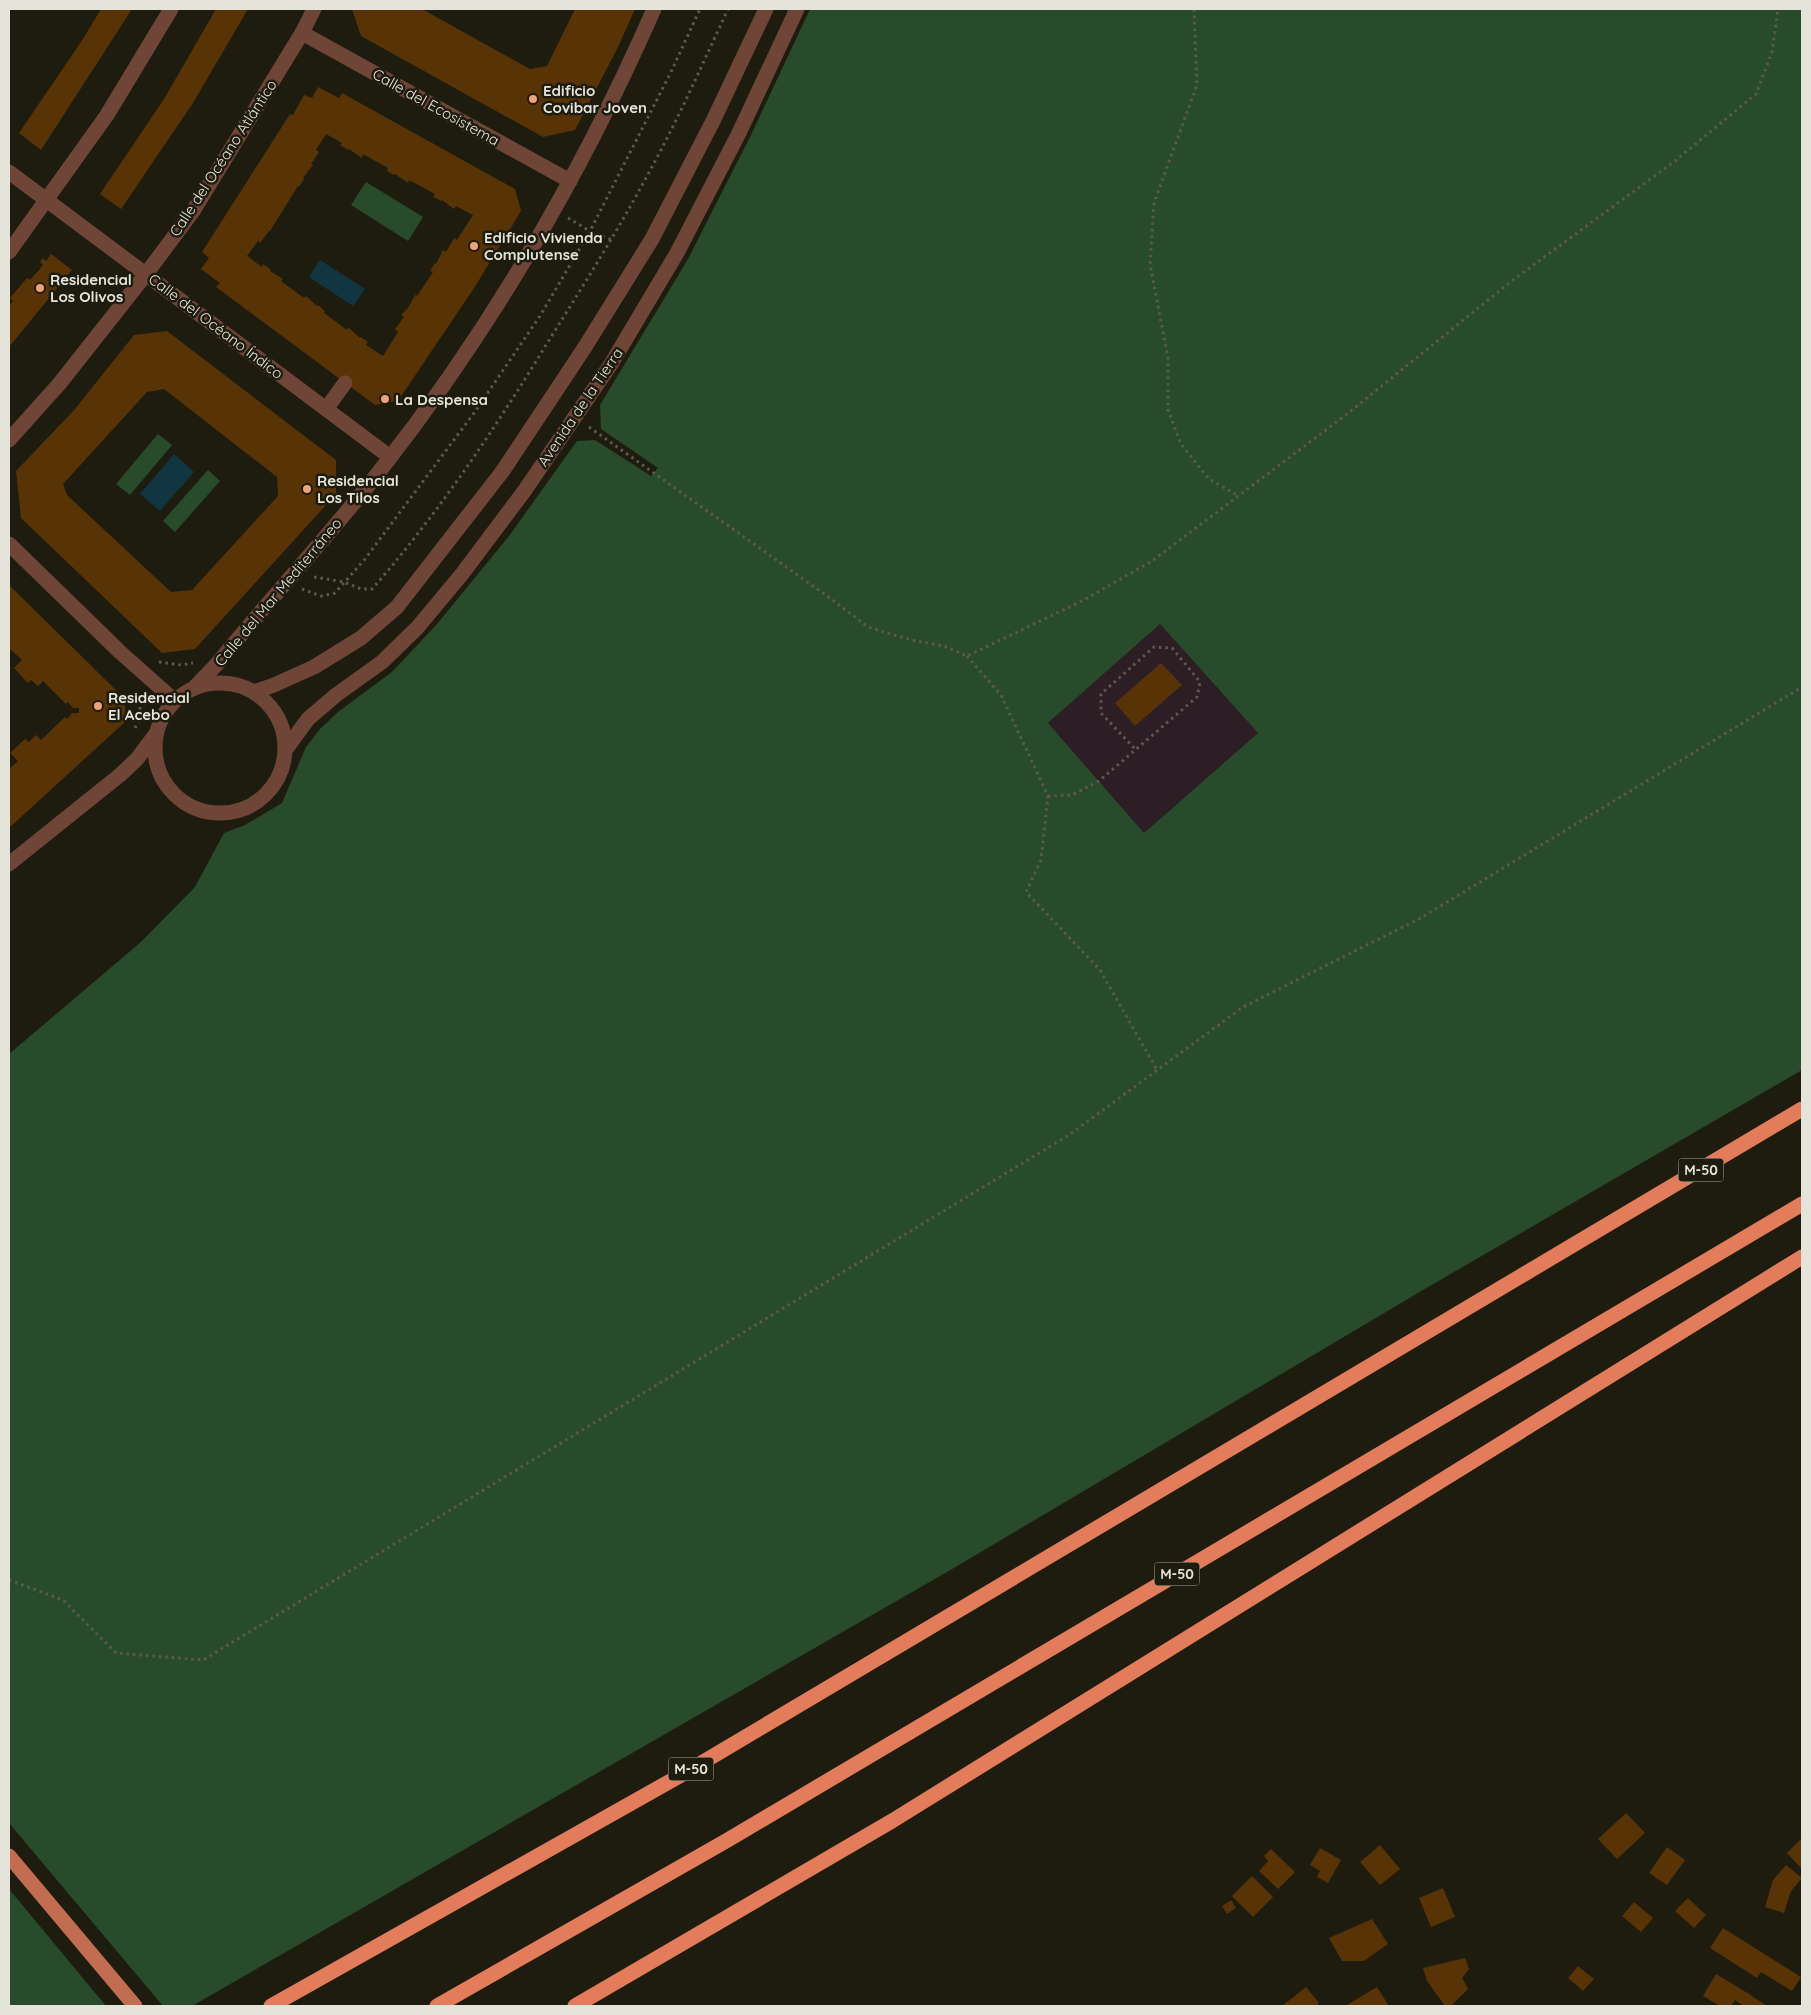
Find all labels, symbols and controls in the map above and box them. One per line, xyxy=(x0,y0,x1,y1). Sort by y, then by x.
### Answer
street label: Calle del Ecosistema xyxy=(369,64,503,150)
street label: Calle del Océano Atlántico xyxy=(165,76,281,240)
place label: Edificio Covibar Joven xyxy=(543,81,647,117)
marker: Edificio Covibar Joven xyxy=(527,93,539,105)
place label: Edificio Vivienda Complutense xyxy=(484,228,603,264)
marker: Edificio Vivienda Complutense xyxy=(468,240,480,252)
street label: Calle del Océano Índico xyxy=(145,269,287,383)
place label: Residencial Los Olivos xyxy=(50,270,132,306)
marker: Residencial Los Olivos xyxy=(34,282,46,294)
street label: Avenida de la Tierra xyxy=(533,344,627,470)
place label: La Despensa xyxy=(395,390,488,409)
marker: La Despensa xyxy=(379,393,391,405)
place label: Residencial Los Tilos xyxy=(317,471,399,507)
marker: Residencial Los Tilos xyxy=(301,483,313,495)
street label: Calle del Mar Mediterráneo xyxy=(210,514,346,670)
place label: Residencial El Acebo xyxy=(108,688,190,724)
marker: Residencial El Acebo xyxy=(92,700,104,712)
road number: M-50 xyxy=(1678,1158,1724,1182)
road number: M-50 xyxy=(1154,1562,1200,1586)
road number: M-50 xyxy=(668,1758,714,1780)

